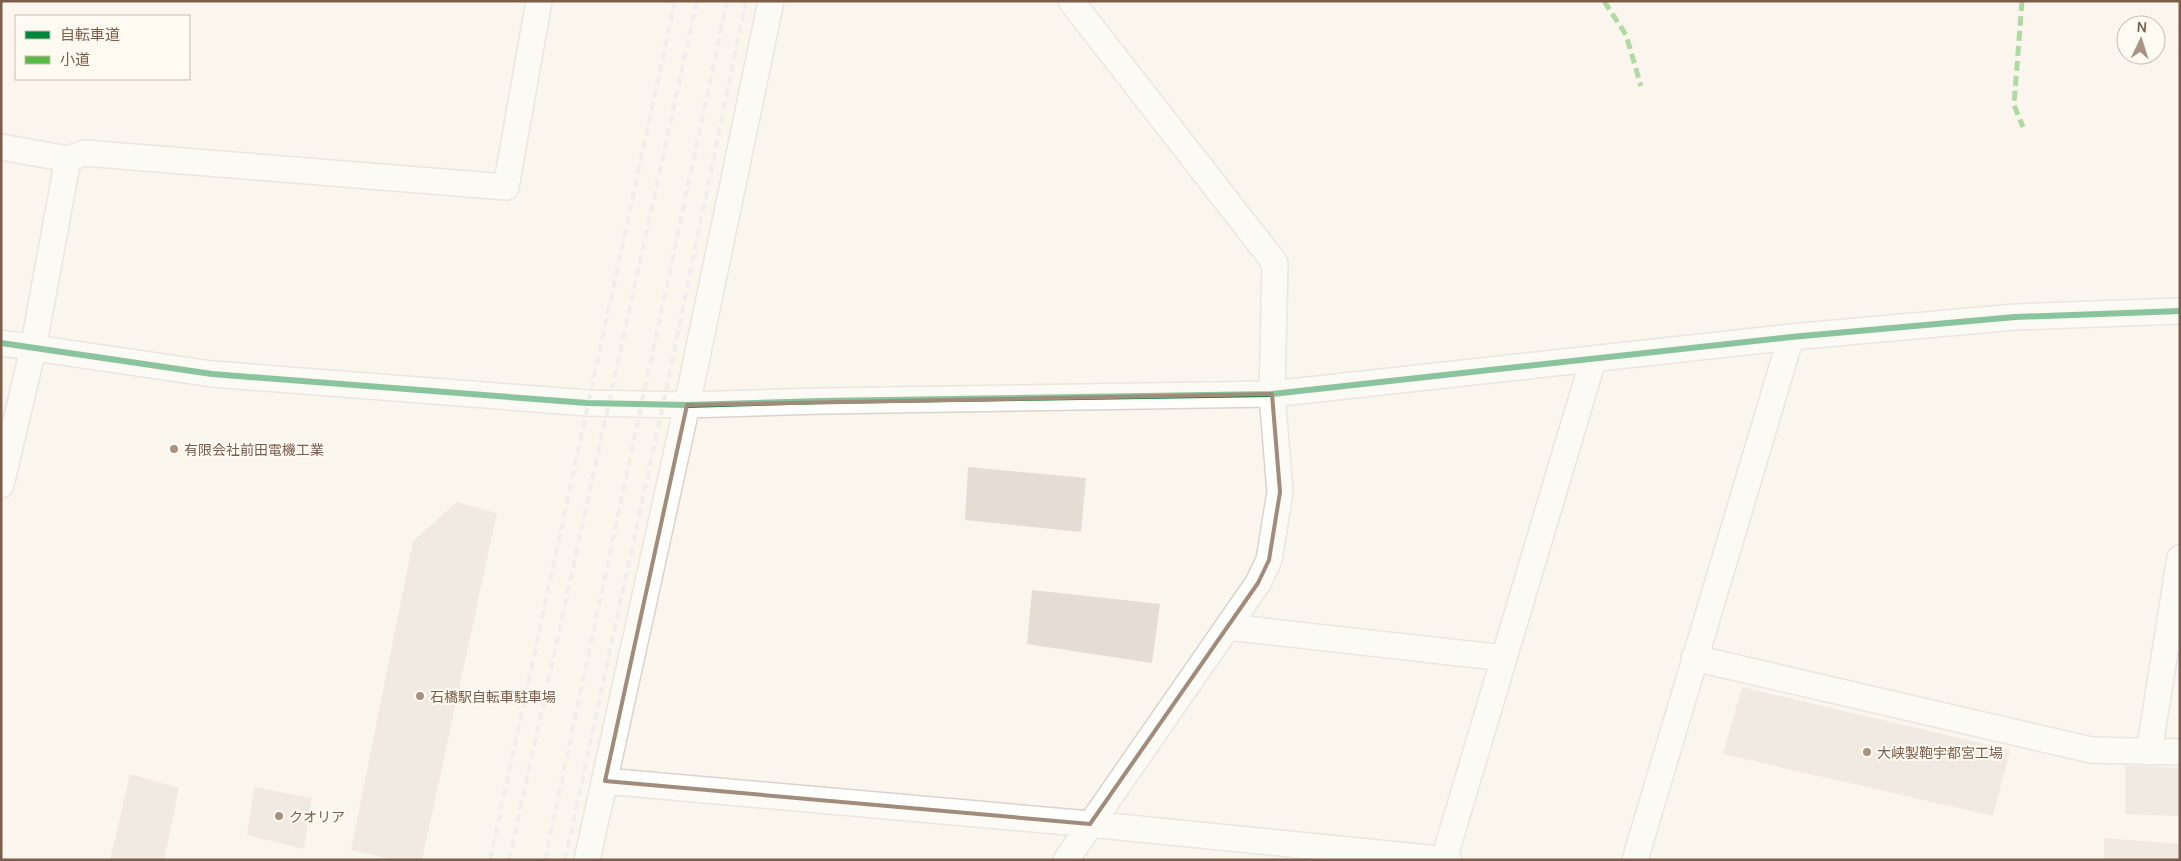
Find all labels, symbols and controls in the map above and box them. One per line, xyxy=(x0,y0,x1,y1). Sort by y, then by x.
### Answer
legend xyxy=(15,15,190,80)
north arrow xyxy=(2116,15,2166,65)
text: N xyxy=(2136,17,2148,36)
text: 自転車道 xyxy=(60,24,120,45)
text: 小道 xyxy=(60,49,90,70)
place label: 有限会社前田電機工業 xyxy=(184,440,324,459)
marker: 有限会社前田電機工業 xyxy=(168,443,180,455)
place label: 石橋駅自転車駐車場 xyxy=(430,687,556,706)
marker: 石橋駅自転車駐車場 xyxy=(414,690,426,702)
place label: 大峡製鞄宇都宮工場 xyxy=(1877,743,2003,762)
marker: 大峡製鞄宇都宮工場 xyxy=(1861,746,1873,758)
place label: クオリア xyxy=(289,807,345,826)
marker: クオリア xyxy=(273,810,285,822)

